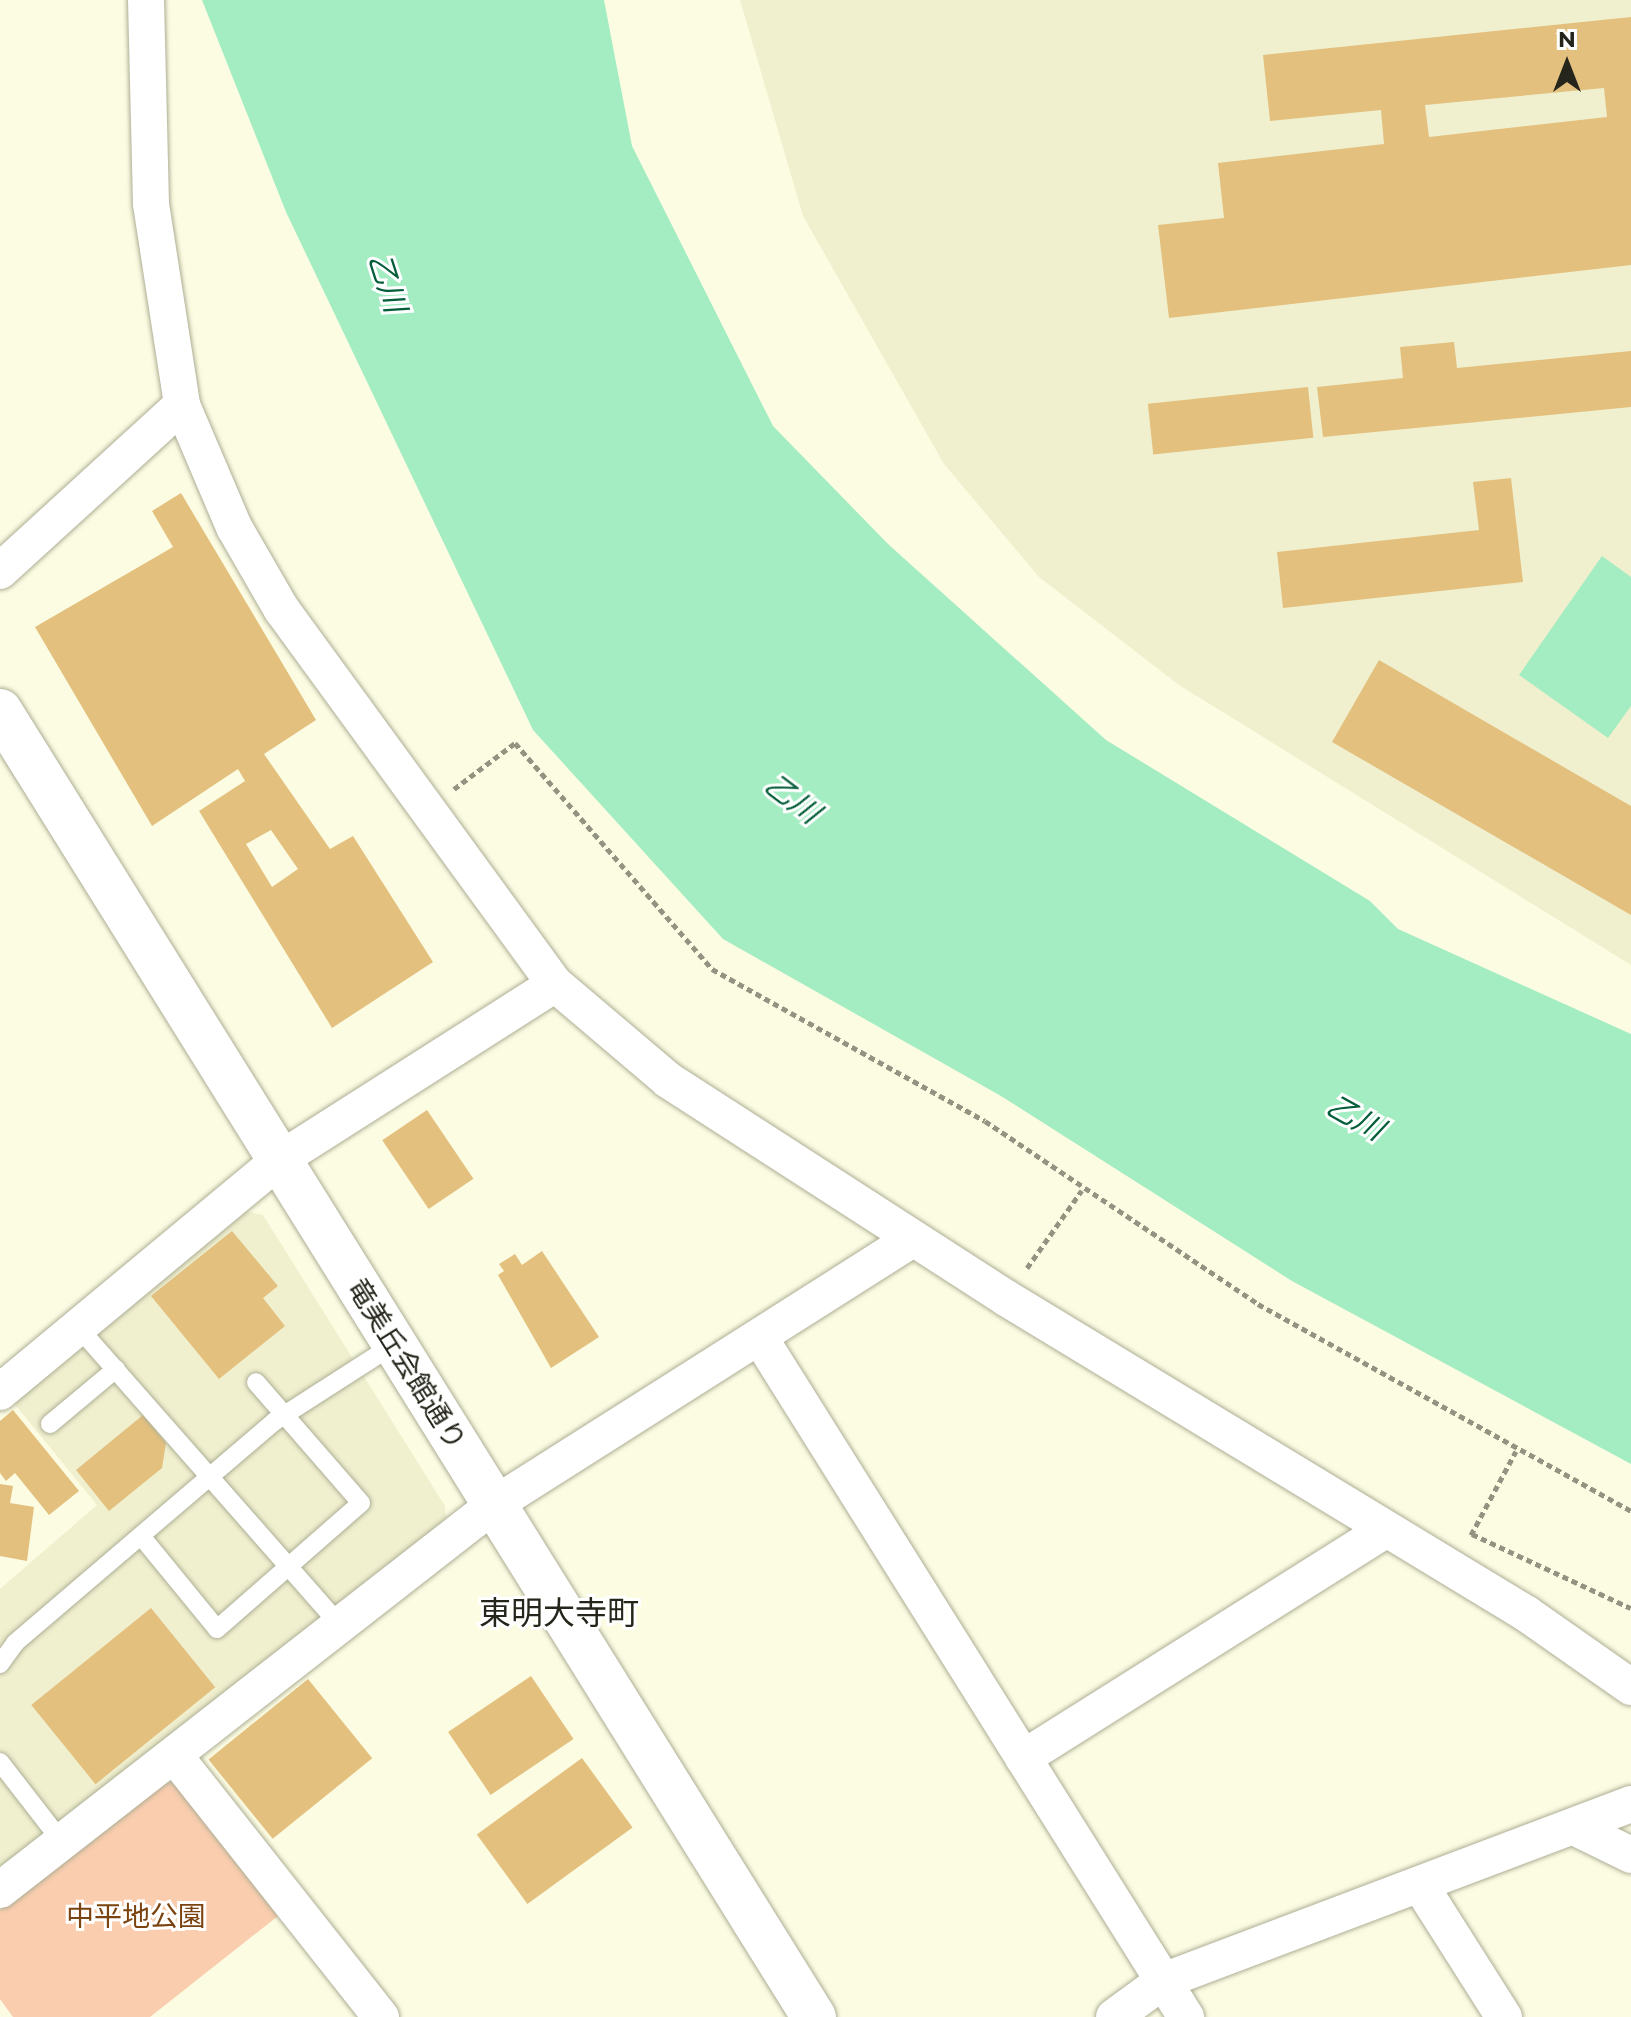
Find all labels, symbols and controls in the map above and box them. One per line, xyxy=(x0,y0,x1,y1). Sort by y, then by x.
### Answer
north arrow xyxy=(1527,24,1607,104)
text: N xyxy=(1558,26,1576,53)
water label: 乙川 xyxy=(361,249,413,317)
water label: 乙川 xyxy=(757,767,827,831)
water label: 乙川 xyxy=(1320,1088,1390,1148)
street label: 竜美丘会館通り xyxy=(341,1272,473,1456)
district label: 東明大寺町 xyxy=(479,1594,639,1632)
park label: 中平地公園 xyxy=(66,1899,206,1933)

